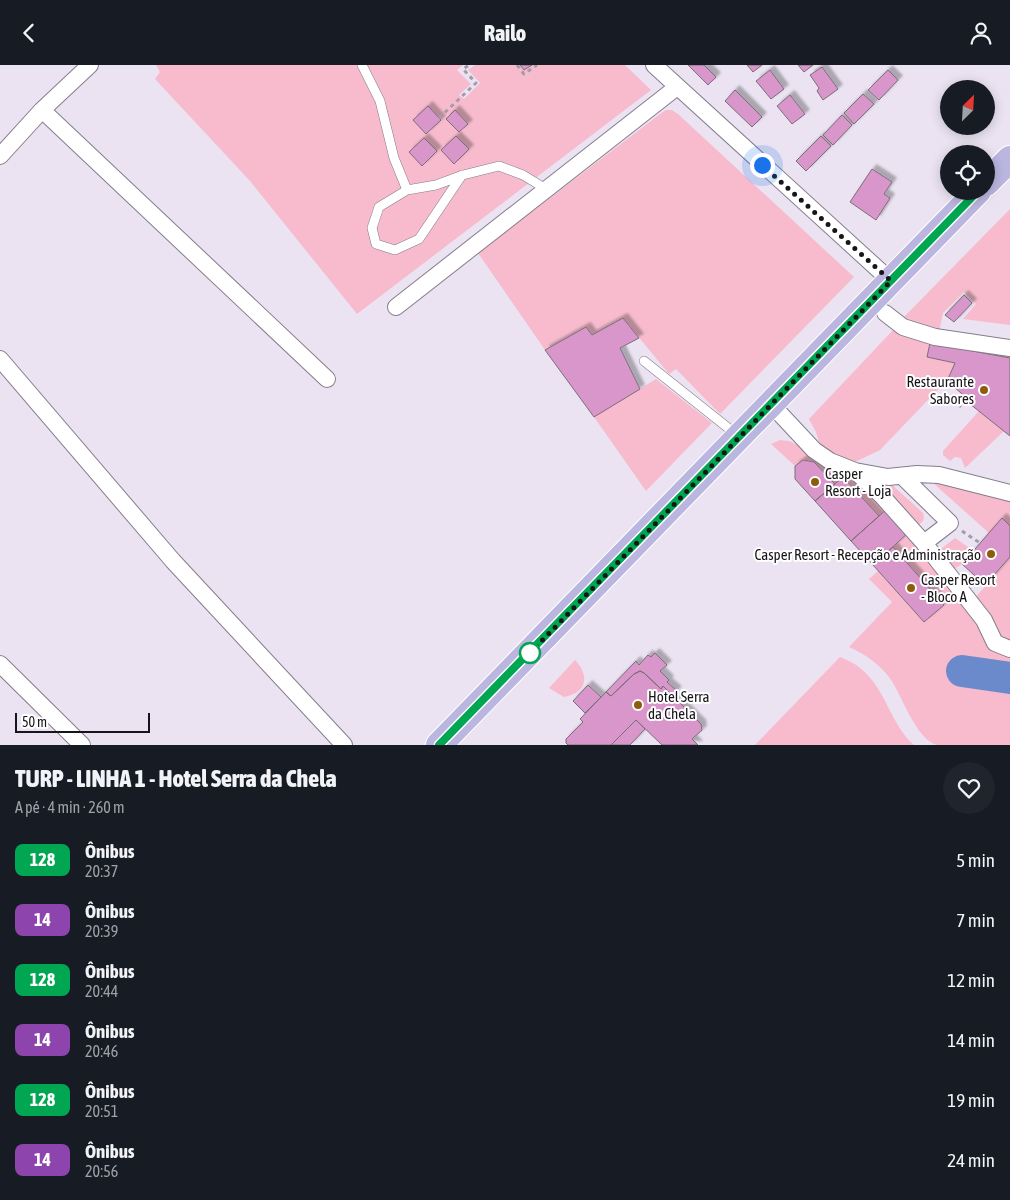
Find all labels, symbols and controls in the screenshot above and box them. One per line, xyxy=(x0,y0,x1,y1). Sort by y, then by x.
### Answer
icon: back xyxy=(15,19,43,47)
icon: person xyxy=(967,19,995,47)
text: Railo xyxy=(484,20,526,46)
north arrow xyxy=(940,80,995,135)
map controls xyxy=(940,80,995,200)
button: locate xyxy=(940,145,995,200)
your location xyxy=(750,153,775,178)
place label: Restaurante Sabores xyxy=(906,373,974,407)
marker: Restaurante Sabores xyxy=(978,384,990,396)
place label: Casper Resort - Loja xyxy=(825,465,891,499)
marker: Casper Resort - Loja xyxy=(809,476,821,488)
place label: Casper Resort - Recepção e Administração xyxy=(755,546,981,563)
marker: Casper Resort - Recepção e Administração xyxy=(985,548,997,560)
place label: Casper Resort - Bloco A xyxy=(921,571,996,605)
marker: Casper Resort - Bloco A xyxy=(905,582,917,594)
unlabelled marker xyxy=(519,642,541,664)
place label: Hotel Serra da Chela xyxy=(648,688,709,722)
marker: Hotel Serra da Chela xyxy=(632,699,644,711)
scale bar xyxy=(15,710,150,733)
text: 50 m xyxy=(22,714,47,730)
button: heart xyxy=(943,762,995,814)
text: TURP - LINHA 1 - Hotel Serra da Chela xyxy=(15,765,337,792)
text: A pé · 4 min · 260 m xyxy=(15,798,124,816)
text: Ônibus xyxy=(85,840,135,862)
text: 128 xyxy=(30,849,55,870)
text: 5 min xyxy=(956,849,995,871)
text: 20:37 xyxy=(85,862,118,880)
text: Ônibus xyxy=(85,900,135,922)
text: 14 xyxy=(34,909,51,930)
text: 7 min xyxy=(956,909,995,931)
text: 20:39 xyxy=(85,922,118,940)
text: Ônibus xyxy=(85,960,135,982)
text: 128 xyxy=(30,969,55,990)
text: 12 min xyxy=(947,969,995,991)
text: 20:44 xyxy=(85,982,118,1000)
text: Ônibus xyxy=(85,1020,135,1042)
text: 14 xyxy=(34,1029,51,1050)
text: 14 min xyxy=(947,1029,995,1051)
text: 20:46 xyxy=(85,1042,118,1060)
text: Ônibus xyxy=(85,1080,135,1102)
text: 128 xyxy=(30,1089,55,1110)
text: 19 min xyxy=(947,1089,995,1111)
text: 20:51 xyxy=(85,1102,118,1120)
text: Ônibus xyxy=(85,1140,135,1162)
text: 14 xyxy=(34,1149,51,1170)
text: 24 min xyxy=(947,1149,995,1171)
text: 20:56 xyxy=(85,1162,118,1180)

